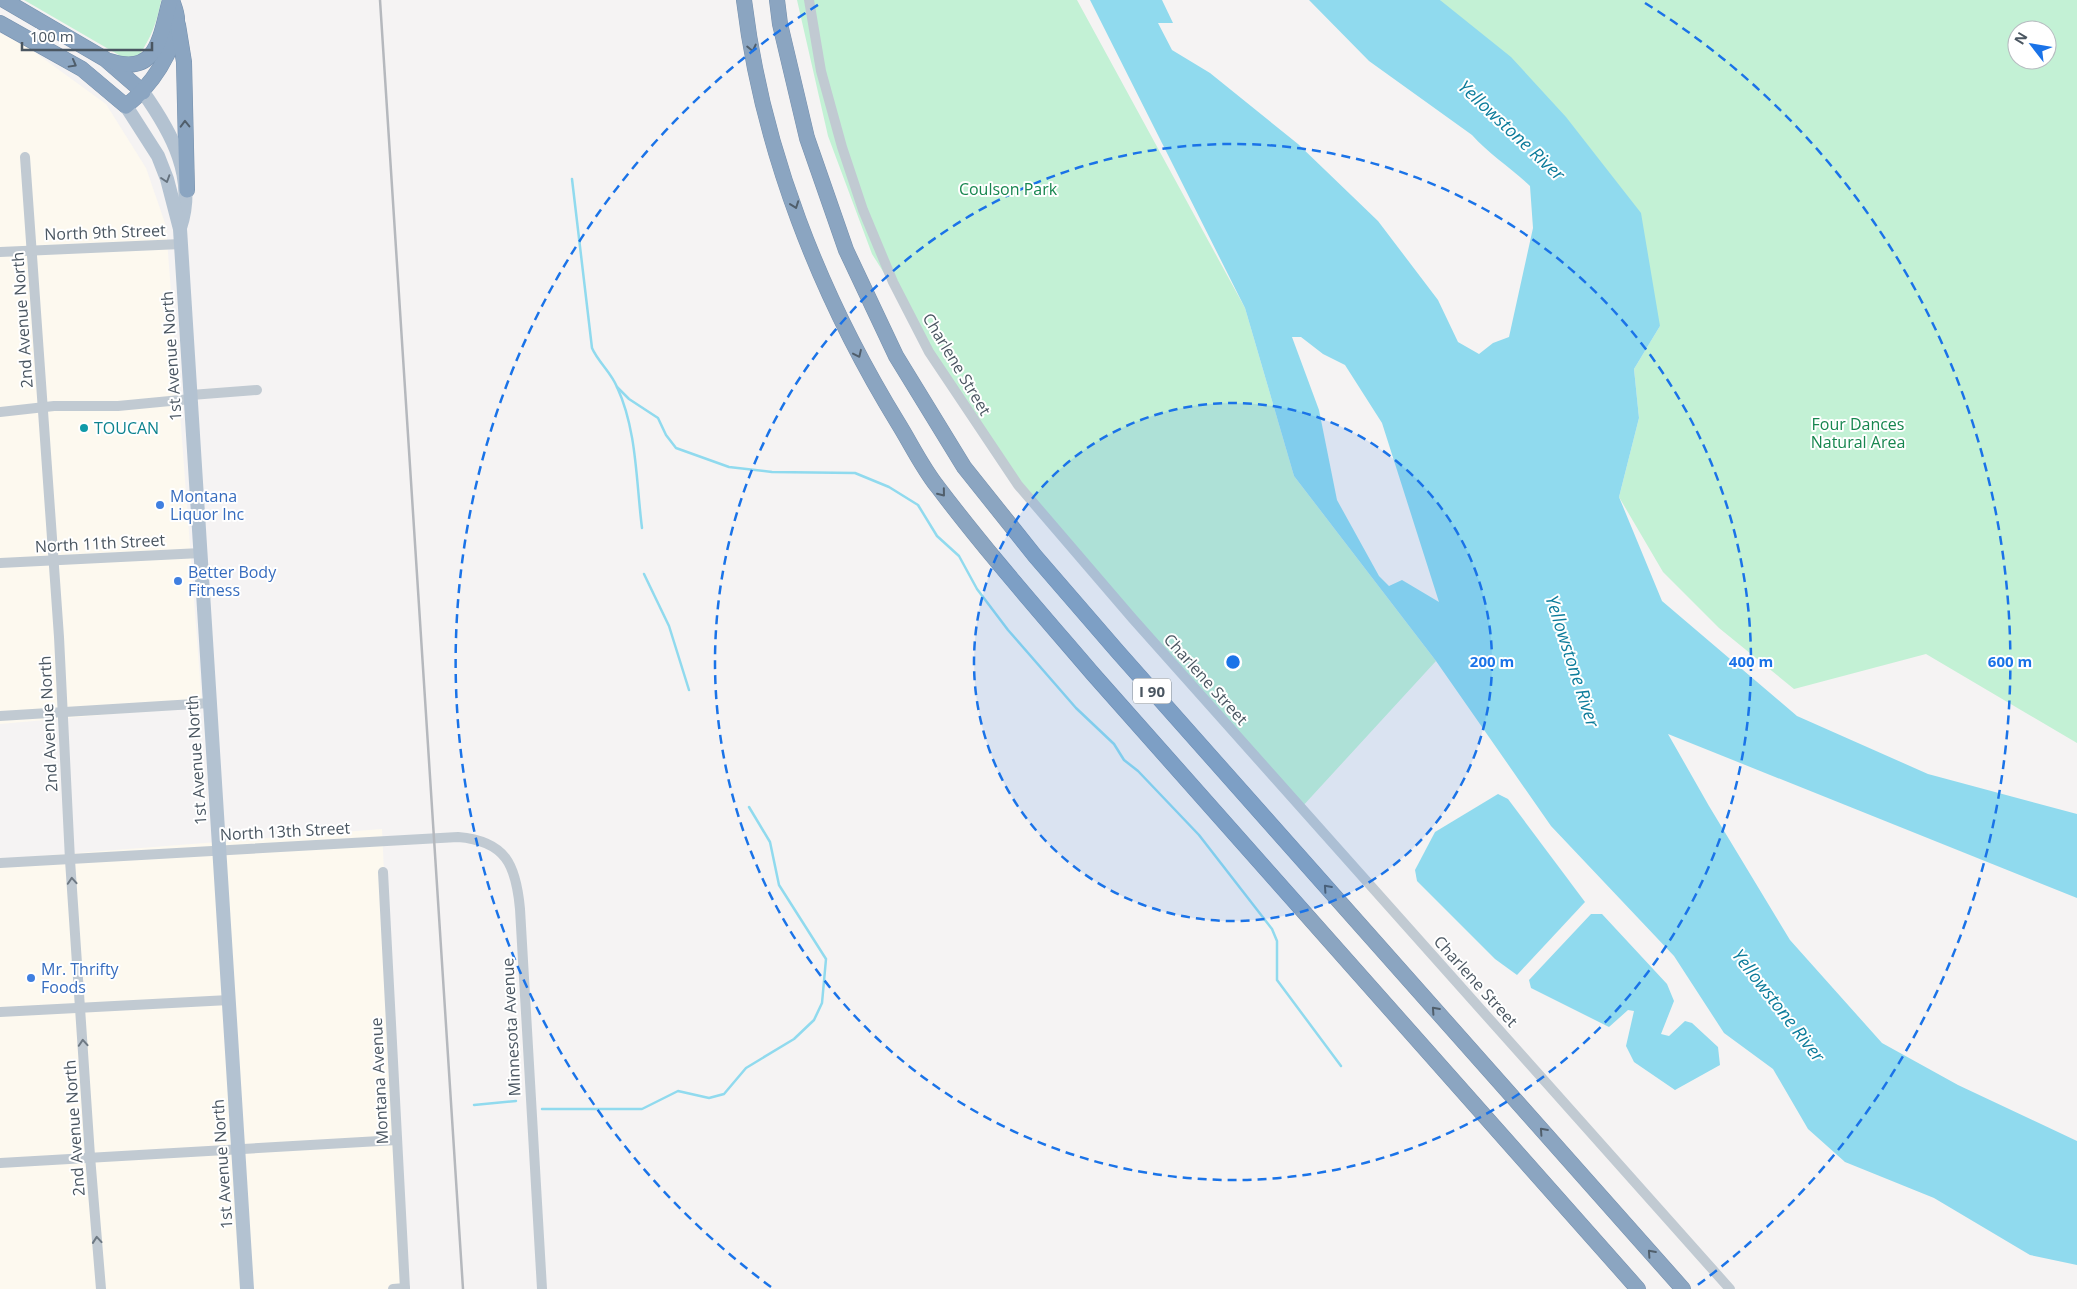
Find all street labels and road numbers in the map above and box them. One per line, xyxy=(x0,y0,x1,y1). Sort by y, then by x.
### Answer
street label: North 9th Street xyxy=(44,219,166,245)
street label: 2nd Avenue North xyxy=(6,251,38,389)
street label: 1st Avenue North xyxy=(155,290,187,422)
street label: Charlene Street xyxy=(918,309,996,420)
street label: North 11th Street xyxy=(34,529,166,557)
street label: Charlene Street xyxy=(1159,629,1253,730)
street label: 2nd Avenue North xyxy=(33,655,63,793)
road number: I 90 xyxy=(1133,678,1171,704)
street label: 1st Avenue North xyxy=(180,694,212,826)
street label: North 13th Street xyxy=(219,817,351,845)
street label: Charlene Street xyxy=(1429,931,1523,1032)
street label: Minnesota Avenue xyxy=(496,957,526,1097)
street label: Montana Avenue xyxy=(365,1017,393,1145)
street label: 2nd Avenue North xyxy=(58,1059,90,1197)
street label: 1st Avenue North xyxy=(206,1098,238,1230)

